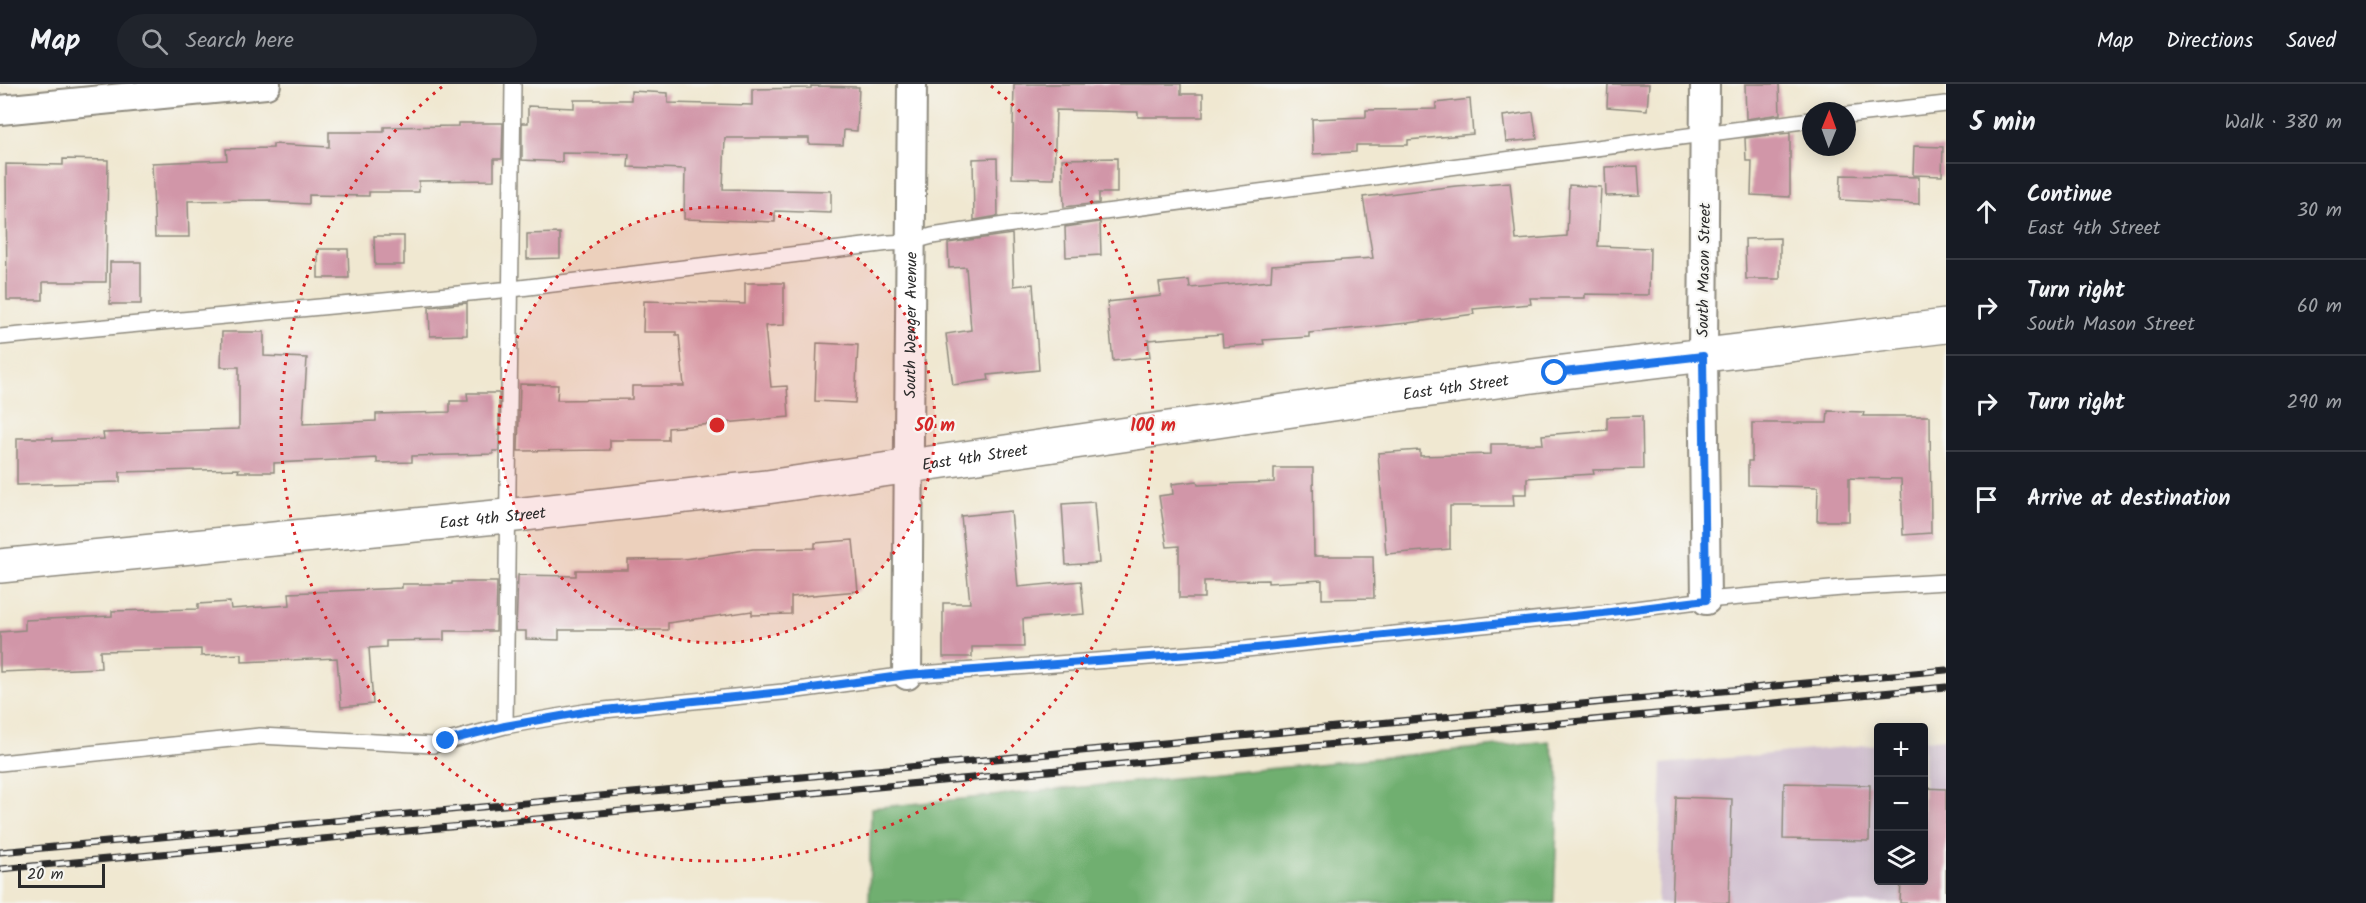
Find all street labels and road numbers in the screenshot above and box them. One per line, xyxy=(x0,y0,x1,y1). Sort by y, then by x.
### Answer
street label: South Mason Street xyxy=(1691,202,1718,337)
street label: South Wenger Avenue xyxy=(898,252,925,398)
street label: East 4th Street xyxy=(1401,368,1511,408)
street label: East 4th Street xyxy=(920,438,1030,478)
street label: East 4th Street xyxy=(438,501,548,537)

